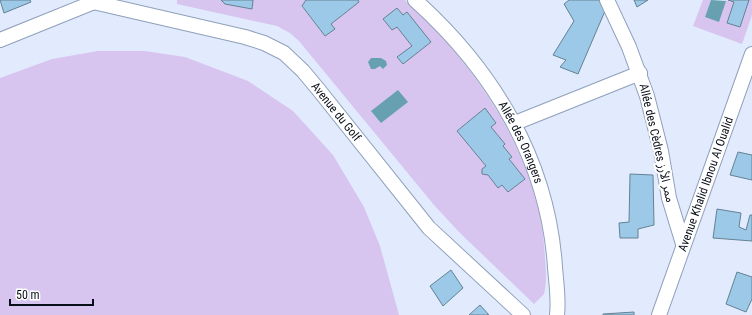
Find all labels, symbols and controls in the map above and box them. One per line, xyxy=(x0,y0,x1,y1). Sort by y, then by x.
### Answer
street label: Avenue du Golf xyxy=(308,79,364,144)
street label: Allée des Cèdres ممر الأرز xyxy=(637,82,677,204)
street label: Allée des Orangers xyxy=(496,99,546,185)
street label: Avenue Khalid Ibnou Al Oualid xyxy=(675,115,736,253)
scale bar xyxy=(10,281,93,307)
text: 50 m xyxy=(16,288,40,302)

